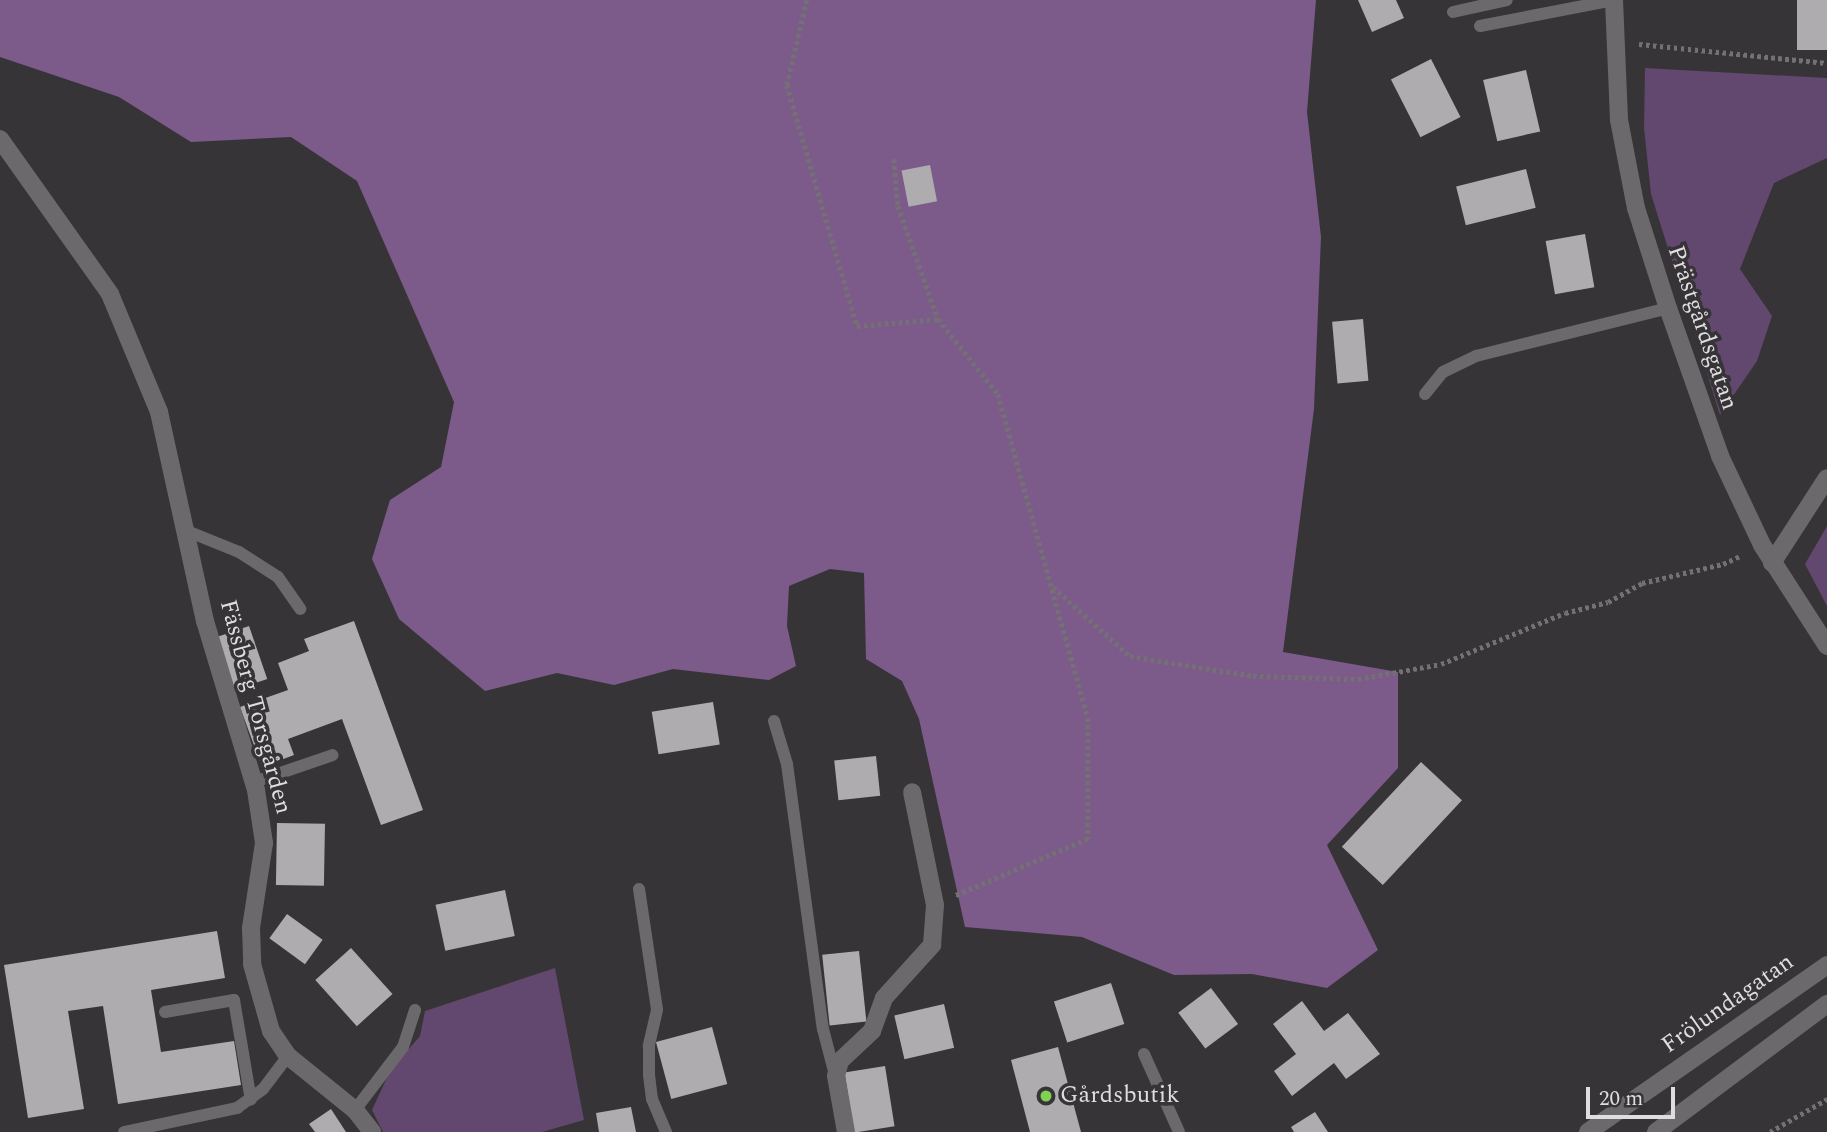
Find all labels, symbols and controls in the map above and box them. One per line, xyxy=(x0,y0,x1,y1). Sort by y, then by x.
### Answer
street label: Prästgårdsgatan xyxy=(1660,242,1744,414)
street label: Fässberg Torsgården xyxy=(213,597,297,817)
street label: Frölundagatan xyxy=(1656,948,1800,1060)
scale bar xyxy=(1589,1072,1678,1116)
place label: Gårdsbutik xyxy=(1060,1082,1180,1110)
text: 20 m xyxy=(1599,1083,1643,1115)
marker: Gårdsbutik xyxy=(1038,1088,1054,1104)

